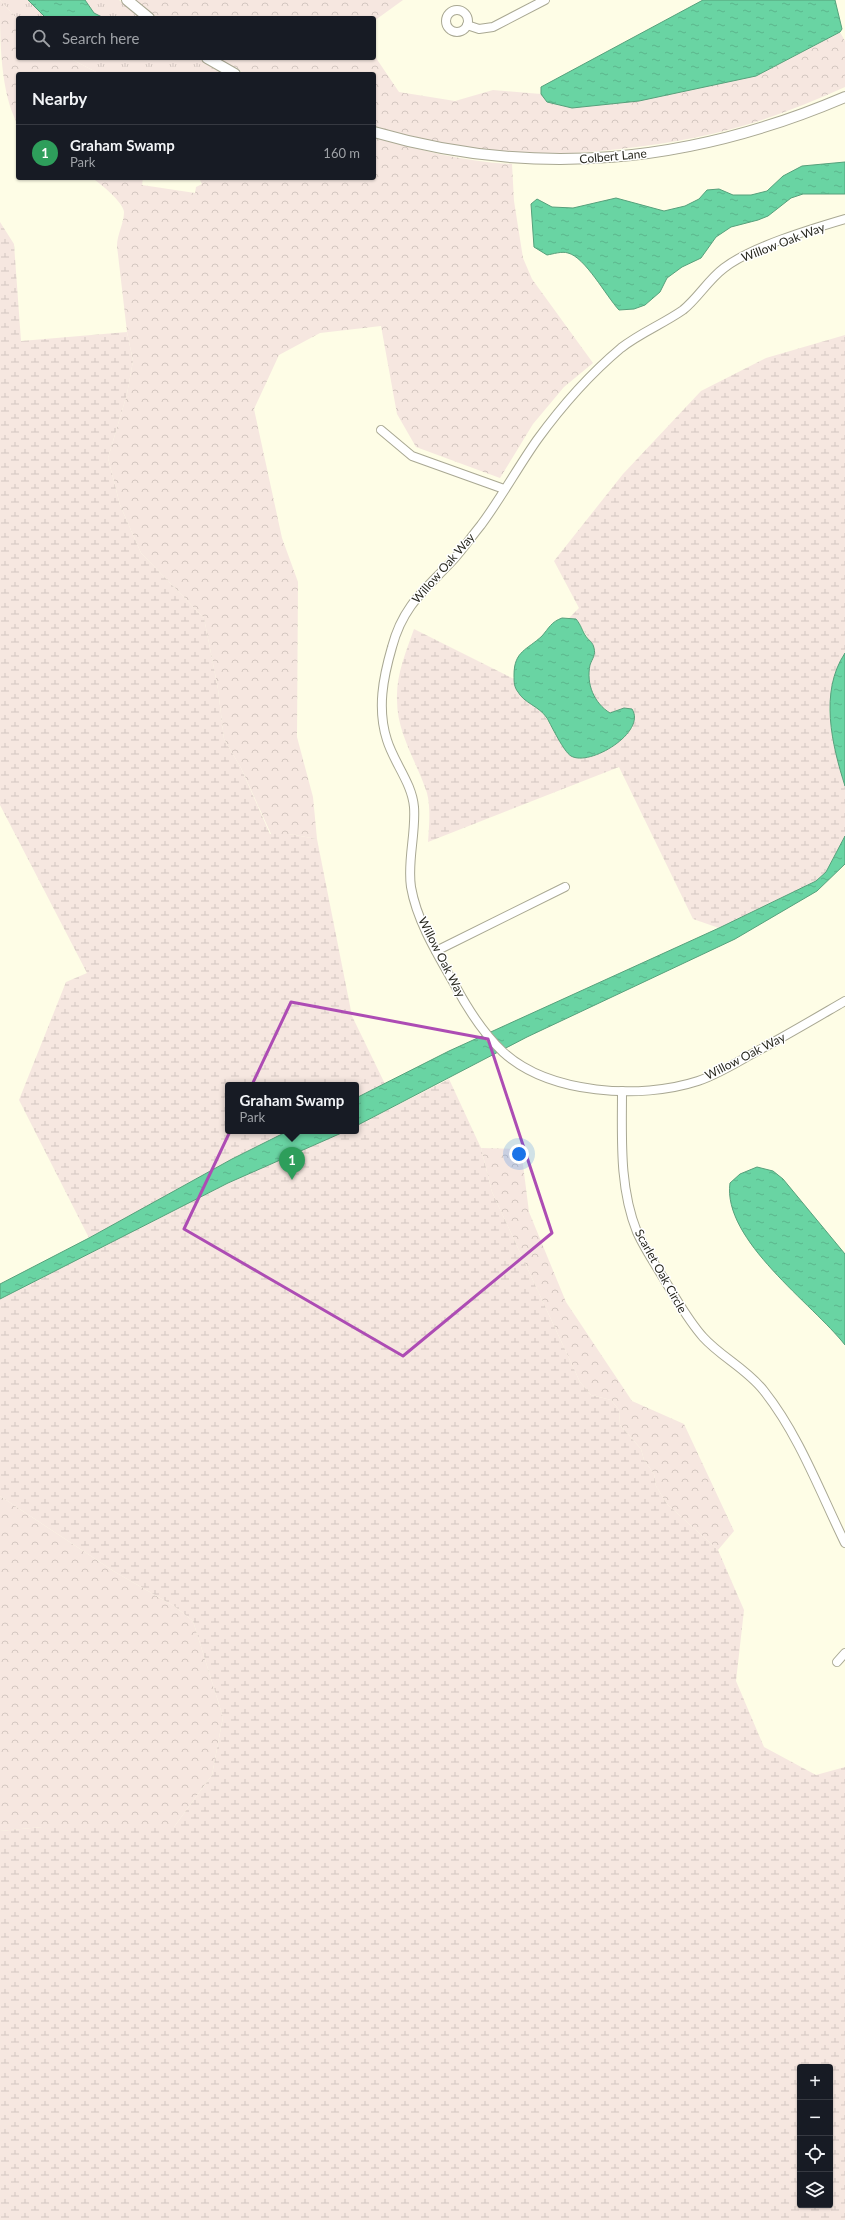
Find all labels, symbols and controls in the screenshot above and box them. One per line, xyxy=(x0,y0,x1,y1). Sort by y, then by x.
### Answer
search box xyxy=(16,16,376,60)
icon: search xyxy=(30,27,52,49)
text: Search here xyxy=(62,29,139,47)
text: Nearby xyxy=(32,88,87,109)
text: Graham Swamp xyxy=(70,136,175,154)
text: 1 xyxy=(41,145,49,161)
text: 160 m xyxy=(323,145,360,161)
street label: Colbert Lane xyxy=(579,146,647,166)
text: Park xyxy=(70,154,95,170)
street label: Willow Oak Way xyxy=(739,219,828,265)
street label: Willow Oak Way xyxy=(408,529,478,606)
street label: Willow Oak Way xyxy=(415,914,469,1000)
street label: Willow Oak Way xyxy=(702,1029,788,1083)
popup xyxy=(225,1082,359,1134)
text: Graham Swamp xyxy=(240,1091,344,1109)
text: Park xyxy=(240,1109,265,1125)
your location xyxy=(509,1144,529,1164)
pin: 1 xyxy=(279,1147,305,1180)
street label: Scarlet Oak Circle xyxy=(632,1226,690,1316)
map controls xyxy=(797,2064,833,2208)
button: + xyxy=(797,2064,833,2100)
button: − xyxy=(797,2100,833,2136)
button: locate xyxy=(797,2136,833,2172)
button: layers xyxy=(797,2172,833,2208)

